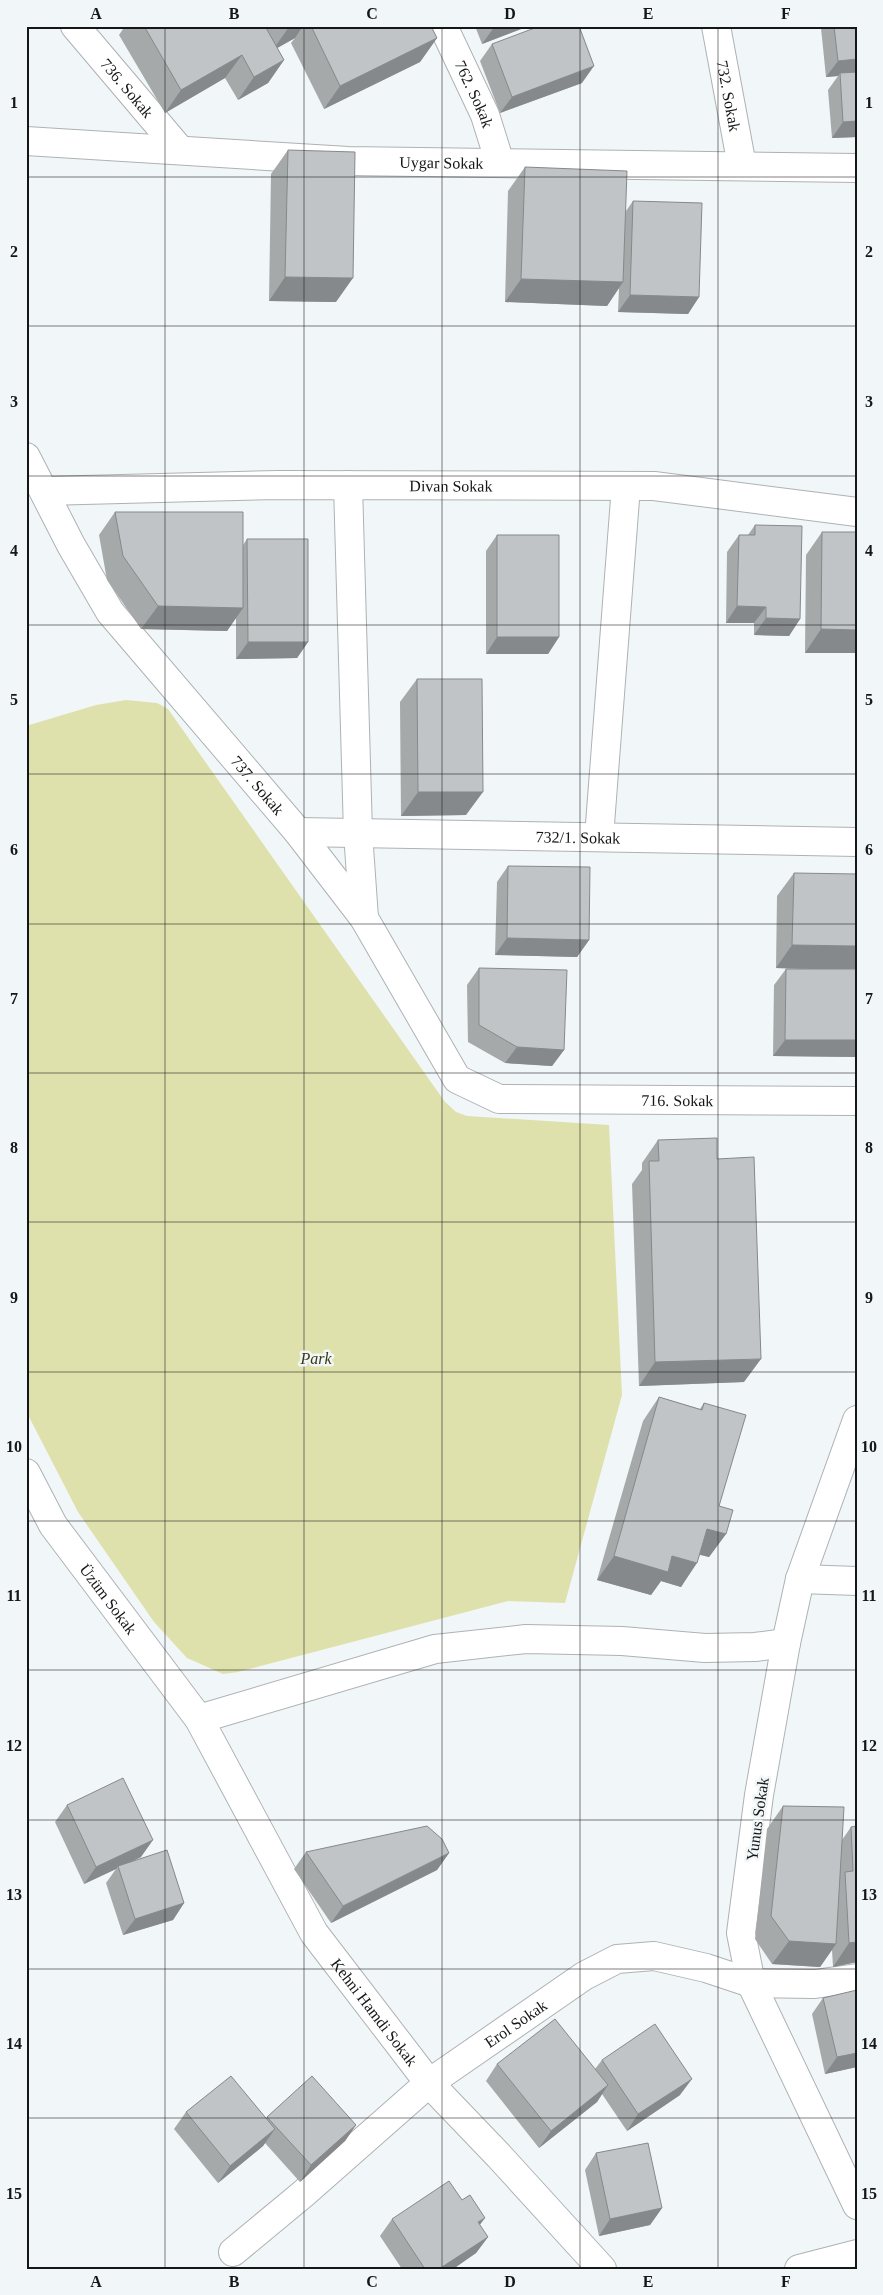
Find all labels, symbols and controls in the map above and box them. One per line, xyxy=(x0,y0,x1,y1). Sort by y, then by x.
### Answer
text: A xyxy=(90,5,102,22)
text: B xyxy=(229,5,240,22)
text: C xyxy=(366,5,378,22)
text: D xyxy=(504,5,516,22)
text: E xyxy=(643,5,653,22)
text: F xyxy=(781,5,791,22)
street label: 736. Sokak xyxy=(97,55,157,121)
street label: 762. Sokak xyxy=(452,58,496,130)
street label: 732. Sokak xyxy=(714,59,743,133)
text: 1 xyxy=(10,94,18,111)
text: 1 xyxy=(865,94,873,111)
street label: Uygar Sokak xyxy=(399,154,483,172)
text: 2 xyxy=(10,243,18,260)
text: 2 xyxy=(865,243,873,260)
text: 3 xyxy=(10,393,18,410)
text: 3 xyxy=(865,393,873,410)
street label: Divan Sokak xyxy=(409,477,493,495)
text: 4 xyxy=(10,542,18,559)
text: 4 xyxy=(865,542,873,559)
text: 5 xyxy=(10,691,18,708)
text: 5 xyxy=(865,691,873,708)
street label: 737. Sokak xyxy=(228,752,287,818)
street label: 732/1. Sokak xyxy=(536,828,620,847)
text: 6 xyxy=(10,841,18,858)
text: 6 xyxy=(865,841,873,858)
text: 7 xyxy=(10,990,18,1007)
text: 7 xyxy=(865,990,873,1007)
street label: 716. Sokak xyxy=(641,1092,713,1109)
text: 8 xyxy=(10,1139,18,1156)
text: 8 xyxy=(865,1139,873,1156)
text: 9 xyxy=(10,1289,18,1306)
text: 9 xyxy=(865,1289,873,1306)
park label: Park xyxy=(299,1350,332,1367)
text: 10 xyxy=(6,1438,22,1455)
text: 10 xyxy=(861,1438,877,1455)
street label: Üzüm Sokak xyxy=(76,1561,140,1637)
text: 11 xyxy=(6,1587,22,1604)
text: 11 xyxy=(861,1587,877,1604)
text: 12 xyxy=(6,1737,22,1754)
text: 12 xyxy=(861,1737,877,1754)
street label: Yunus Sokak xyxy=(743,1776,772,1862)
text: 13 xyxy=(6,1886,22,1903)
text: 13 xyxy=(861,1886,877,1903)
street label: Kehni Hamdi Sokak xyxy=(328,1955,421,2069)
street label: Erol Sokak xyxy=(482,1996,550,2051)
text: 14 xyxy=(6,2035,22,2052)
text: 14 xyxy=(861,2035,877,2052)
text: 15 xyxy=(6,2185,22,2202)
text: 15 xyxy=(861,2185,877,2202)
text: A xyxy=(90,2273,102,2290)
text: B xyxy=(229,2273,240,2290)
text: C xyxy=(366,2273,378,2290)
text: D xyxy=(504,2273,516,2290)
text: E xyxy=(643,2273,653,2290)
text: F xyxy=(781,2273,791,2290)

